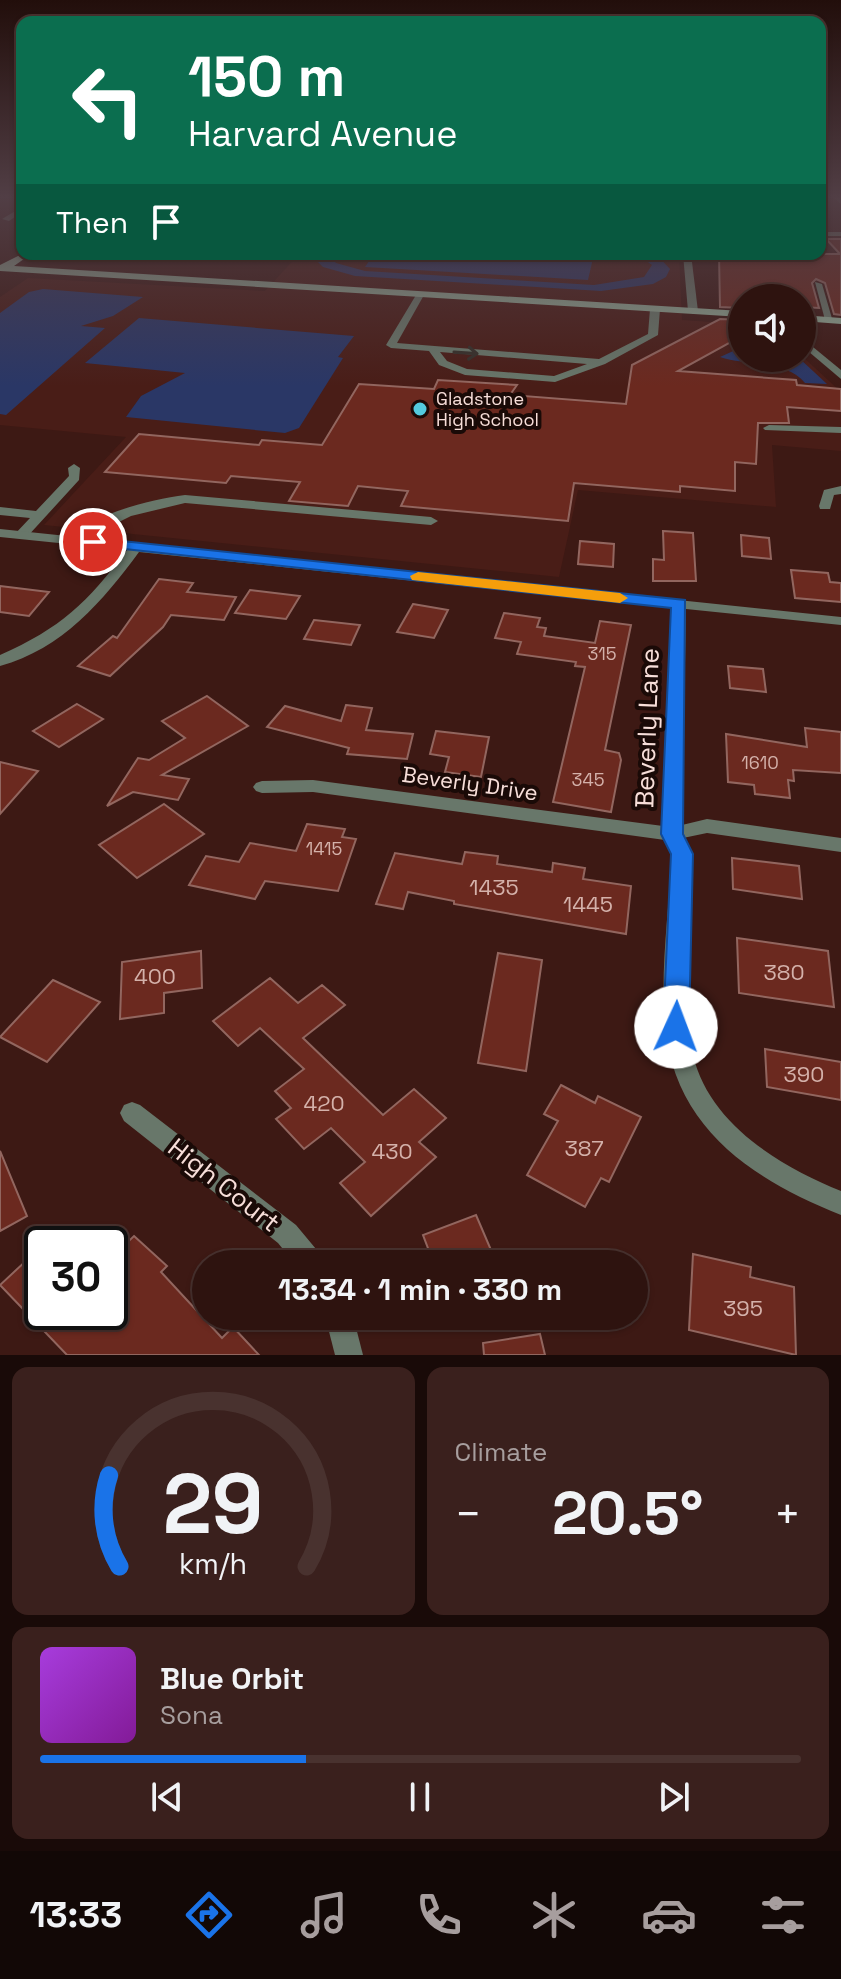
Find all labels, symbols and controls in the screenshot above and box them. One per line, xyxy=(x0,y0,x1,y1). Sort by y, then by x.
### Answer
text: 150 m xyxy=(188,41,345,112)
icon: left xyxy=(56,48,160,152)
text: Harvard Avenue xyxy=(188,111,457,157)
icon: arrive xyxy=(144,200,188,244)
text: Then xyxy=(56,203,128,242)
map controls xyxy=(728,284,816,372)
button: sound xyxy=(728,284,816,372)
one-way arrow xyxy=(452,346,479,361)
place label: Gladstone High School xyxy=(436,387,539,431)
marker: Gladstone High School xyxy=(411,400,429,418)
pin xyxy=(59,508,127,576)
icon: arrive xyxy=(71,520,115,564)
house number: 315 xyxy=(588,642,616,665)
street label: Beverly Lane xyxy=(627,647,667,809)
house number: 1610 xyxy=(741,751,779,774)
street label: Beverly Drive xyxy=(400,760,540,806)
house number: 345 xyxy=(572,768,604,791)
house number: 1415 xyxy=(306,837,342,860)
house number: 1435 xyxy=(469,873,519,901)
house number: 1445 xyxy=(563,890,613,918)
house number: 380 xyxy=(763,958,805,986)
house number: 400 xyxy=(134,962,176,990)
position arrow xyxy=(634,985,718,1069)
house number: 390 xyxy=(784,1060,824,1088)
house number: 420 xyxy=(303,1089,345,1117)
street label: High Court xyxy=(161,1131,287,1239)
house number: 387 xyxy=(564,1134,604,1162)
house number: 430 xyxy=(371,1137,413,1165)
speed limit sign: 30 xyxy=(24,1226,128,1330)
text: 13:34 · 1 min · 330 m xyxy=(278,1270,562,1309)
house number: 395 xyxy=(723,1294,763,1322)
text: Climate xyxy=(455,1435,547,1469)
text: 29 xyxy=(163,1451,264,1557)
text: 20.5° xyxy=(552,1475,703,1552)
text: − xyxy=(455,1486,482,1542)
text: + xyxy=(774,1486,801,1542)
text: km/h xyxy=(179,1546,247,1582)
text: Blue Orbit xyxy=(160,1659,304,1698)
text: Sona xyxy=(160,1698,223,1732)
icon: previous xyxy=(145,1775,189,1819)
icon: pause xyxy=(398,1775,442,1819)
icon: next xyxy=(652,1775,696,1819)
icon: directions xyxy=(181,1887,237,1943)
icon: music xyxy=(296,1887,352,1943)
icon: phone xyxy=(411,1887,467,1943)
icon: climate xyxy=(526,1887,582,1943)
icon: car xyxy=(641,1887,697,1943)
icon: filters xyxy=(755,1887,811,1943)
text: 13:33 xyxy=(29,1892,122,1938)

